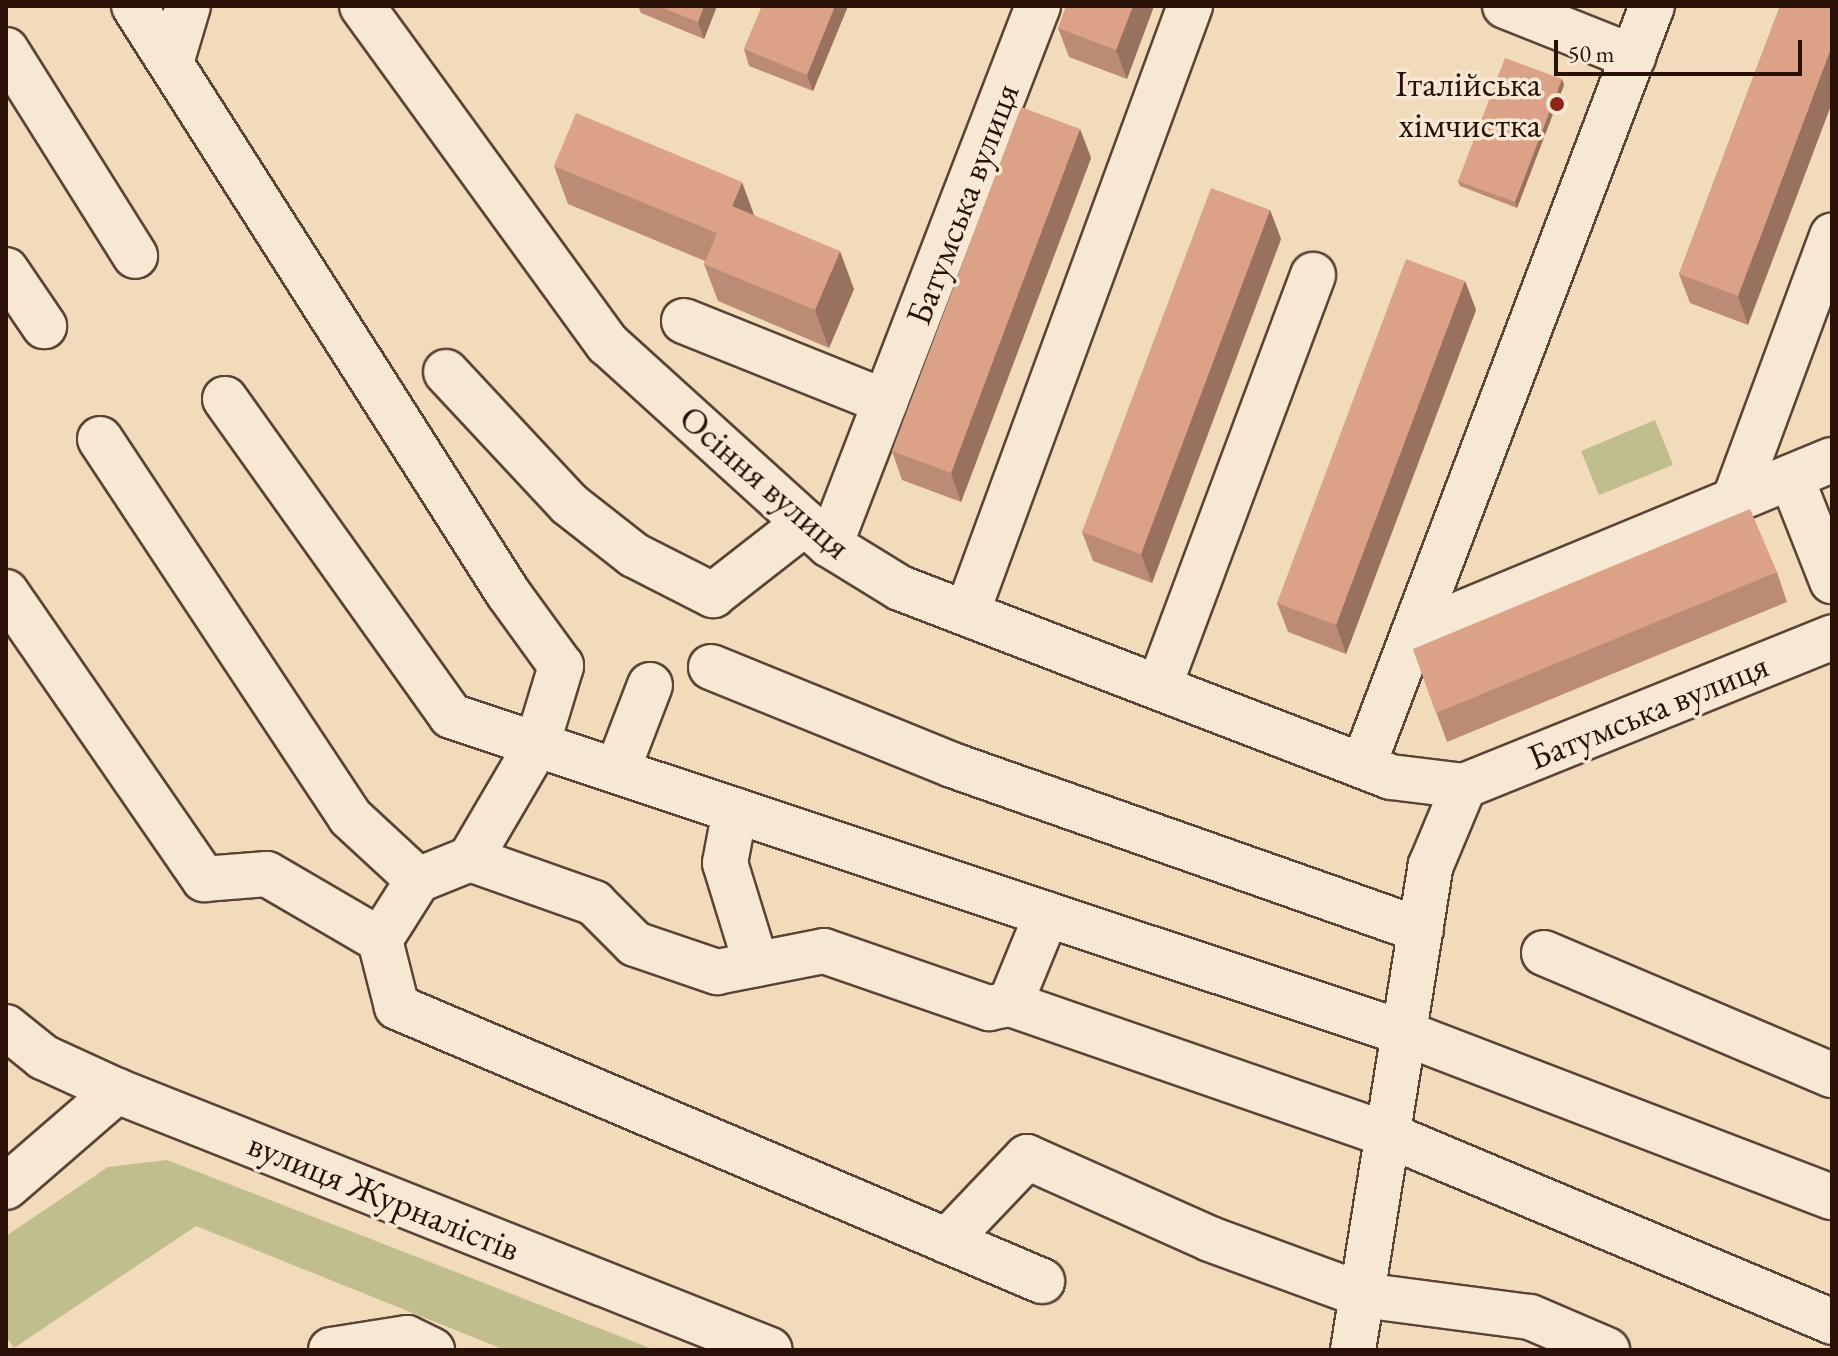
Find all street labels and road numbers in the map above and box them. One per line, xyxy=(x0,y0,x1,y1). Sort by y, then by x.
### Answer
street label: Батумська вулиця xyxy=(896,77,1028,331)
street label: Осіння вулиця xyxy=(671,396,859,568)
street label: Батумська вулиця xyxy=(1522,643,1774,779)
street label: вулиця Журналістів xyxy=(242,1122,526,1270)

